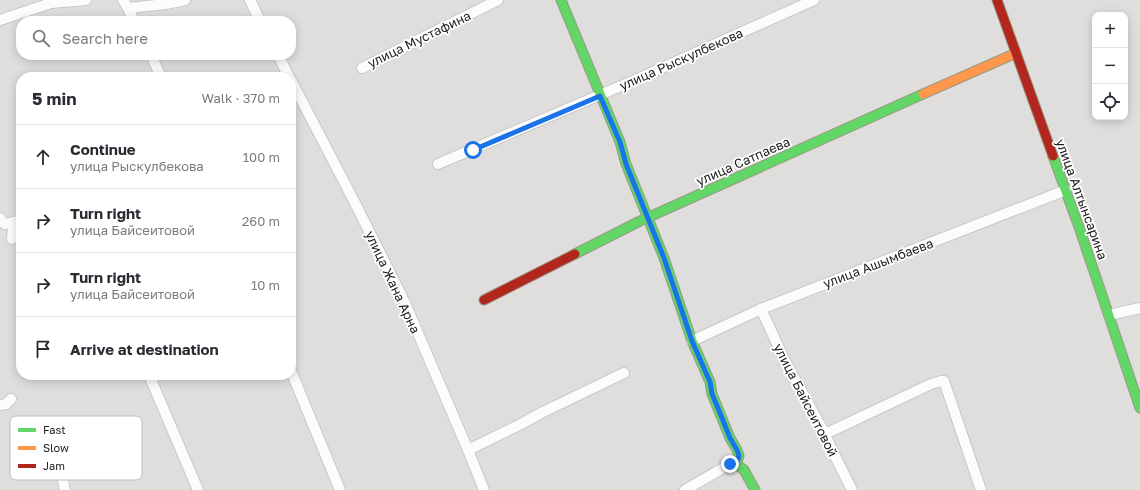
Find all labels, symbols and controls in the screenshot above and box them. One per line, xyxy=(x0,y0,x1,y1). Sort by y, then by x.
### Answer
street label: улица Мустафина xyxy=(365,7,473,71)
map controls xyxy=(1092,12,1128,120)
button: + xyxy=(1092,12,1128,48)
search box xyxy=(16,16,296,60)
street label: улица Рыскулбекова xyxy=(617,25,745,93)
icon: search xyxy=(30,27,52,49)
text: Search here xyxy=(62,29,148,47)
button: − xyxy=(1092,48,1128,84)
button: locate xyxy=(1092,84,1128,120)
text: 5 min xyxy=(32,88,76,109)
text: Walk · 370 m xyxy=(201,90,280,106)
street label: улица Сатпаева xyxy=(694,133,792,189)
street label: улица Алтынсарина xyxy=(1053,136,1111,262)
text: Continue xyxy=(70,140,136,158)
route start xyxy=(464,141,482,159)
icon: ahead xyxy=(32,146,54,168)
text: 100 m xyxy=(243,149,280,165)
text: улица Рыскулбекова xyxy=(70,158,204,174)
text: Turn right xyxy=(70,204,141,222)
icon: right xyxy=(32,210,54,232)
text: 260 m xyxy=(242,213,280,229)
text: улица Байсеитовой xyxy=(70,222,195,238)
street label: улица Жана Арна xyxy=(362,228,424,336)
street label: улица Ашымбаева xyxy=(821,235,935,291)
text: Turn right xyxy=(70,268,141,286)
icon: right xyxy=(32,274,54,296)
text: 10 m xyxy=(251,277,280,293)
text: улица Байсеитовой xyxy=(70,286,195,302)
icon: arrive xyxy=(32,338,54,360)
text: Arrive at destination xyxy=(70,340,219,358)
street label: улица Байсеитовой xyxy=(771,341,841,459)
legend xyxy=(10,416,142,480)
text: Fast xyxy=(43,423,66,436)
text: Slow xyxy=(43,441,69,454)
route end xyxy=(721,455,739,473)
text: Jam xyxy=(43,459,65,472)

